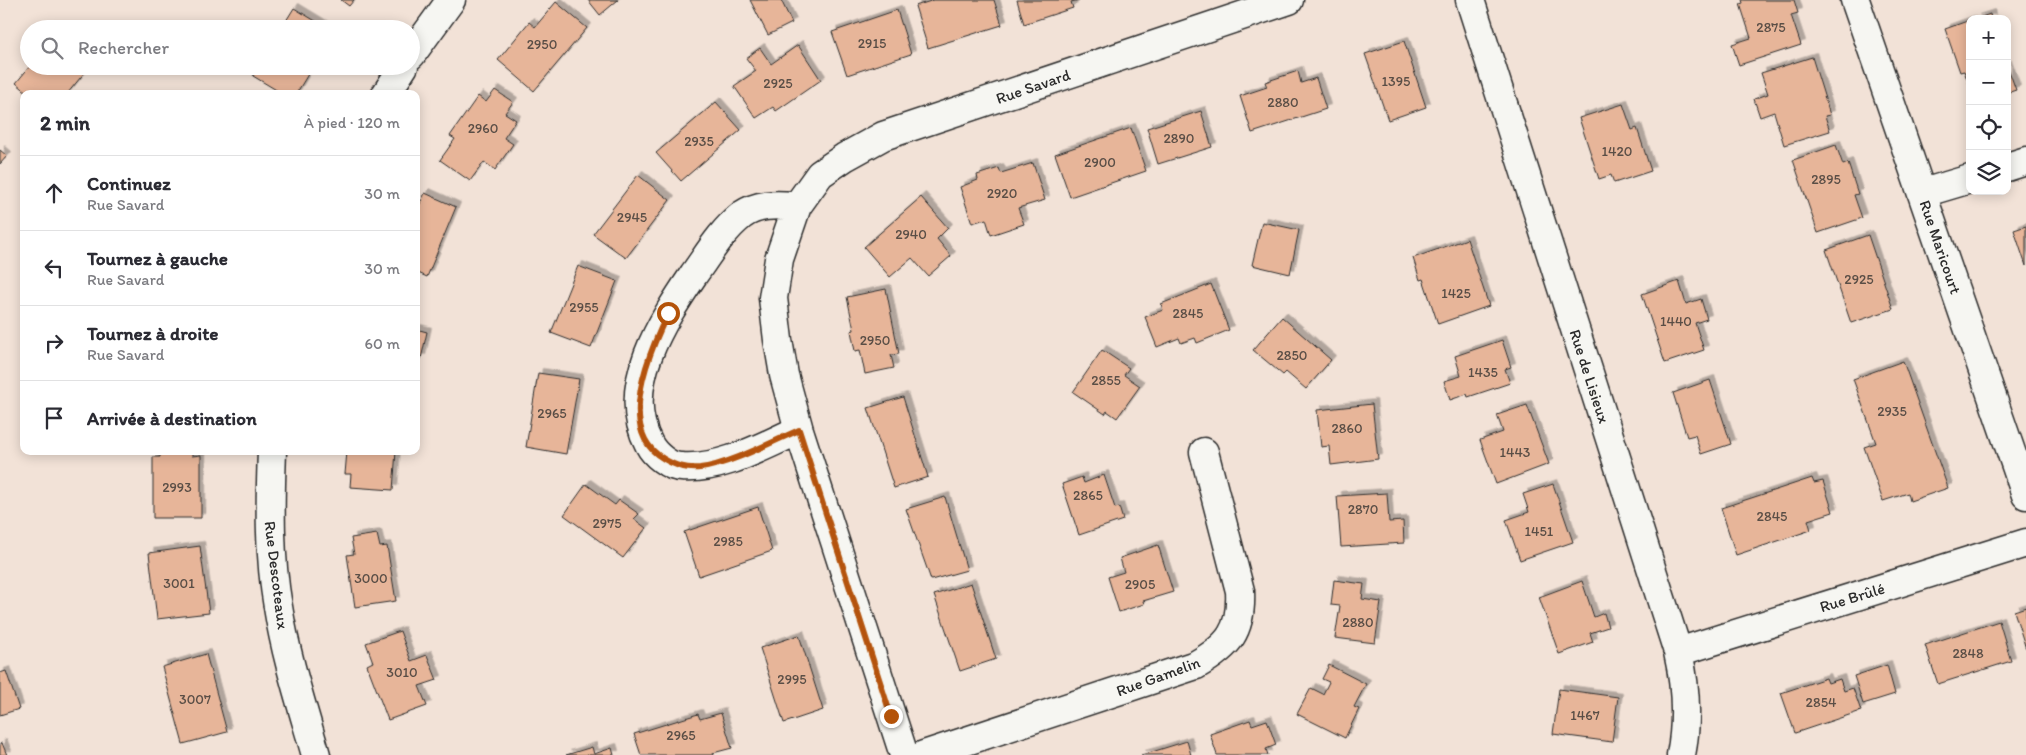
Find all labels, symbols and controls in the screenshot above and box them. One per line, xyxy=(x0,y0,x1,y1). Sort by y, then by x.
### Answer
map controls xyxy=(1966,15,2011,195)
button: + xyxy=(1966,15,2011,60)
house number: 2875 xyxy=(1756,19,1786,36)
search box xyxy=(20,20,420,75)
icon: search xyxy=(38,34,66,62)
house number: 2915 xyxy=(858,35,886,52)
text: Rechercher xyxy=(78,36,169,59)
house number: 2950 xyxy=(527,36,557,53)
button: − xyxy=(1966,60,2011,105)
street label: Rue Savard xyxy=(993,65,1073,108)
house number: 1395 xyxy=(1382,73,1410,90)
house number: 2925 xyxy=(763,75,793,92)
house number: 2880 xyxy=(1267,94,1299,111)
button: locate xyxy=(1966,105,2011,150)
text: 2 min xyxy=(40,110,90,135)
text: À pied · 120 m xyxy=(304,113,400,132)
house number: 2960 xyxy=(468,120,498,137)
house number: 2890 xyxy=(1164,130,1194,147)
house number: 2935 xyxy=(684,133,714,150)
house number: 1420 xyxy=(1602,143,1632,160)
button: layers xyxy=(1966,150,2011,195)
house number: 2900 xyxy=(1084,154,1116,171)
house number: 2895 xyxy=(1811,171,1841,188)
text: Continuez xyxy=(87,172,171,195)
icon: ahead xyxy=(40,179,68,207)
text: 30 m xyxy=(364,184,400,203)
house number: 2920 xyxy=(987,185,1017,202)
text: Rue Savard xyxy=(87,195,164,214)
street label: Rue Maricourt xyxy=(1916,198,1965,297)
house number: 2945 xyxy=(617,209,647,226)
house number: 2940 xyxy=(895,226,927,243)
text: Tournez à gauche xyxy=(87,247,228,270)
icon: left xyxy=(40,254,68,282)
text: 30 m xyxy=(364,259,400,278)
text: Rue Savard xyxy=(87,270,164,289)
house number: 2925 xyxy=(1844,271,1874,288)
house number: 1425 xyxy=(1441,285,1471,302)
house number: 2955 xyxy=(569,299,599,316)
route start xyxy=(657,302,680,325)
house number: 2845 xyxy=(1173,305,1203,322)
house number: 1440 xyxy=(1660,313,1692,330)
text: Tournez à droite xyxy=(87,322,219,345)
street label: Rue de Lisieux xyxy=(1565,327,1614,426)
icon: right xyxy=(40,329,68,357)
house number: 2950 xyxy=(860,332,890,349)
text: 60 m xyxy=(365,334,400,353)
text: Rue Savard xyxy=(87,345,164,364)
house number: 2850 xyxy=(1276,347,1308,364)
house number: 1435 xyxy=(1468,364,1498,381)
house number: 2855 xyxy=(1091,372,1121,389)
house number: 2935 xyxy=(1877,403,1907,420)
icon: arrive xyxy=(40,404,68,432)
house number: 2965 xyxy=(537,405,567,422)
text: Arrivée à destination xyxy=(87,407,257,430)
house number: 2860 xyxy=(1331,420,1363,437)
house number: 1443 xyxy=(1500,444,1531,461)
house number: 2993 xyxy=(162,479,192,496)
house number: 2865 xyxy=(1073,487,1103,504)
house number: 2870 xyxy=(1348,501,1378,518)
house number: 2845 xyxy=(1757,508,1787,525)
house number: 2975 xyxy=(593,515,621,532)
street label: Rue Descoteaux xyxy=(260,520,293,630)
house number: 1451 xyxy=(1525,523,1554,540)
house number: 2985 xyxy=(713,533,743,550)
house number: 3000 xyxy=(354,570,388,587)
house number: 3001 xyxy=(163,575,195,592)
house number: 2905 xyxy=(1125,576,1155,593)
street label: Rue Brûlé xyxy=(1817,579,1887,616)
house number: 2880 xyxy=(1342,614,1374,631)
house number: 2848 xyxy=(1952,645,1984,662)
street label: Rue Gamelin xyxy=(1114,653,1203,700)
house number: 3010 xyxy=(386,664,418,681)
house number: 2995 xyxy=(777,671,807,688)
house number: 3007 xyxy=(179,691,211,708)
house number: 2854 xyxy=(1806,694,1837,711)
route end xyxy=(880,705,903,728)
house number: 1467 xyxy=(1570,707,1600,724)
house number: 2965 xyxy=(666,727,696,744)

